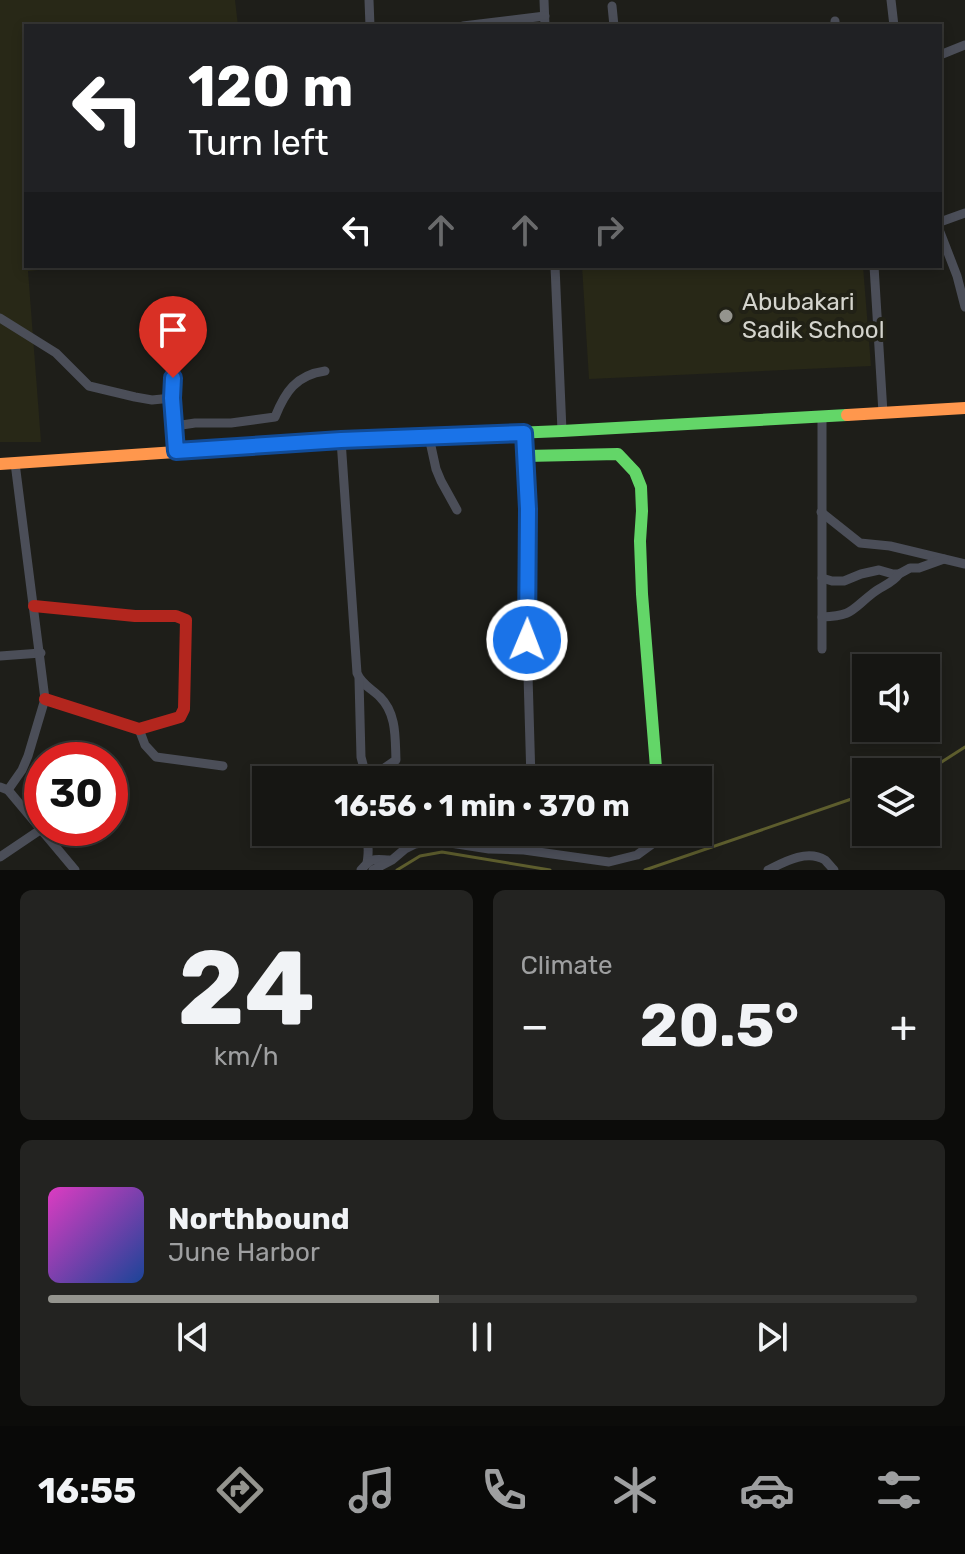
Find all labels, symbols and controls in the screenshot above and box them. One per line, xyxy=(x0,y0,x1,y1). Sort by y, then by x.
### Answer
text: 120 m xyxy=(188,54,354,120)
icon: left xyxy=(56,56,160,160)
text: Turn left xyxy=(188,121,329,164)
icon: left xyxy=(335,208,379,252)
icon: ahead xyxy=(419,208,463,252)
icon: ahead xyxy=(503,208,547,252)
icon: right xyxy=(587,208,631,252)
place label: Abubakari Sadik School xyxy=(742,288,884,344)
pin xyxy=(139,296,207,378)
marker: Abubakari Sadik School xyxy=(717,307,735,325)
icon: arrive xyxy=(151,308,195,352)
position arrow xyxy=(485,598,569,682)
map controls xyxy=(852,654,940,846)
button: sound xyxy=(852,654,940,742)
speed limit sign: 30 xyxy=(24,742,128,846)
button: layers xyxy=(852,758,940,846)
text: 16:56 · 1 min · 370 m xyxy=(334,788,630,824)
text: 24 xyxy=(177,927,315,1050)
text: Climate xyxy=(521,950,613,981)
text: 20.5° xyxy=(639,990,799,1061)
text: − xyxy=(521,1000,549,1052)
text: + xyxy=(890,1000,917,1052)
text: km/h xyxy=(214,1041,279,1072)
text: Northbound xyxy=(168,1201,350,1237)
text: June Harbor xyxy=(168,1237,320,1268)
icon: previous xyxy=(171,1315,215,1359)
icon: pause xyxy=(460,1315,504,1359)
icon: next xyxy=(750,1315,794,1359)
icon: directions xyxy=(212,1462,268,1518)
icon: music xyxy=(344,1462,400,1518)
icon: phone xyxy=(476,1462,532,1518)
icon: climate xyxy=(607,1462,663,1518)
icon: car xyxy=(739,1462,795,1518)
icon: filters xyxy=(871,1462,927,1518)
text: 16:55 xyxy=(38,1469,136,1512)

